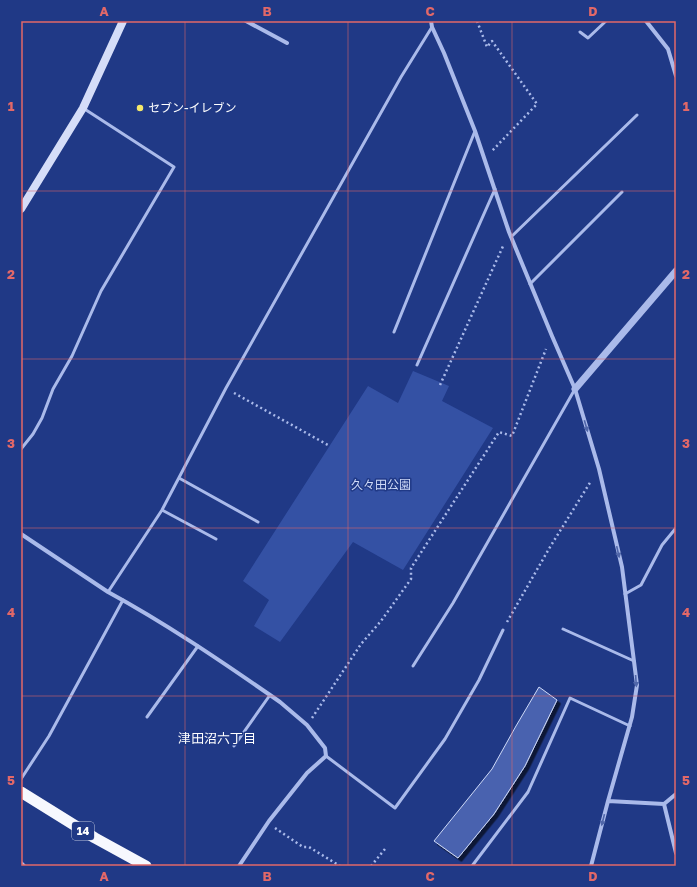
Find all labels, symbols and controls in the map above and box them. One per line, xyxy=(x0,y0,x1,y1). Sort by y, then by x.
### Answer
text: A xyxy=(99,3,109,19)
text: B xyxy=(262,3,272,19)
text: C xyxy=(425,3,435,19)
text: D xyxy=(588,3,598,19)
text: 1 xyxy=(8,98,15,114)
text: 1 xyxy=(683,98,690,114)
place label: セブン-イレブン xyxy=(148,100,237,115)
marker: セブン-イレブン xyxy=(135,103,145,113)
text: 2 xyxy=(7,266,15,282)
text: 2 xyxy=(682,266,690,282)
one-way arrow xyxy=(583,420,589,432)
text: 3 xyxy=(7,435,15,451)
text: 3 xyxy=(682,435,690,451)
park label: 久々田公園 xyxy=(351,477,411,492)
one-way arrow xyxy=(616,546,622,558)
text: 4 xyxy=(7,604,15,620)
text: 4 xyxy=(682,604,690,620)
one-way arrow xyxy=(633,675,640,687)
district label: 津田沼六丁目 xyxy=(178,730,256,746)
text: 5 xyxy=(7,772,15,788)
text: 5 xyxy=(682,772,690,788)
one-way arrow xyxy=(600,815,606,827)
road number: 14 xyxy=(72,822,94,840)
text: A xyxy=(99,868,109,884)
text: B xyxy=(262,868,272,884)
text: C xyxy=(425,868,435,884)
text: D xyxy=(588,868,598,884)

